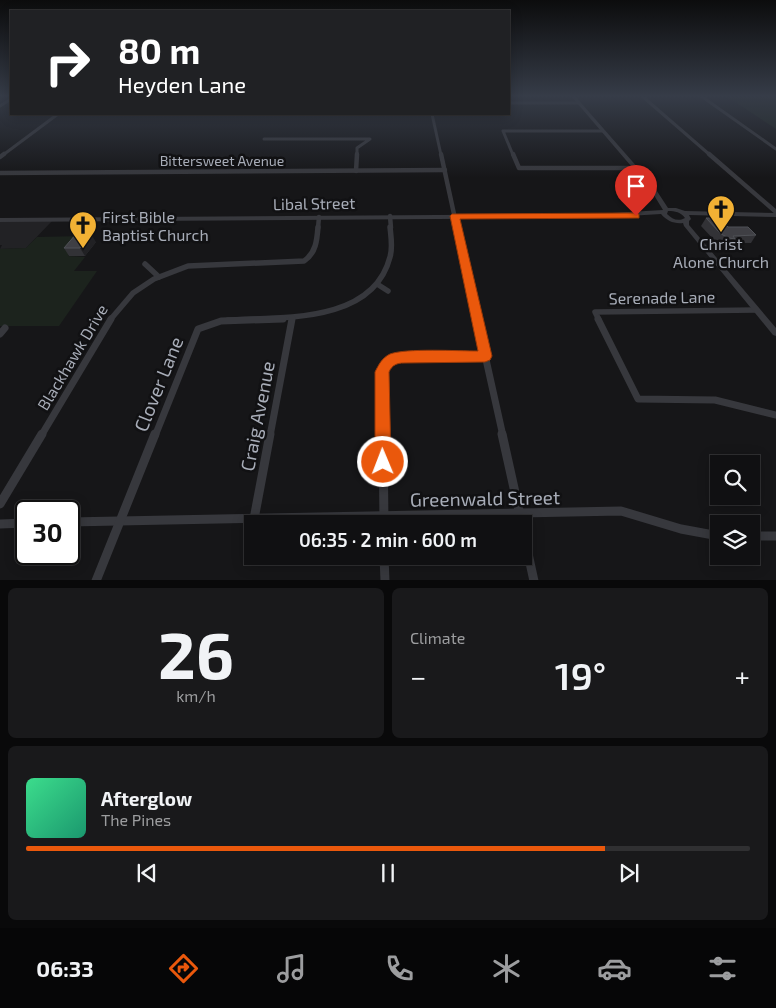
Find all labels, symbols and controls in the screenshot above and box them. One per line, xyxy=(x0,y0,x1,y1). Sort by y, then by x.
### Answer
text: 80 m xyxy=(118,29,200,71)
icon: right xyxy=(35,30,100,95)
text: Heyden Lane xyxy=(118,71,246,97)
street label: Bittersweet Avenue xyxy=(160,152,284,169)
pin xyxy=(615,165,657,216)
icon: arrive xyxy=(622,172,650,200)
street label: Libal Street xyxy=(273,193,355,213)
church icon: Christ Alone Church xyxy=(706,194,736,233)
place label: First Bible Baptist Church xyxy=(102,207,209,244)
church icon: First Bible Baptist Church xyxy=(68,210,98,249)
place label: Christ Alone Church xyxy=(673,234,769,271)
street label: Serenade Lane xyxy=(608,287,716,307)
street label: Blackhawk Drive xyxy=(33,301,111,413)
street label: Clover Lane xyxy=(129,333,187,435)
street label: Craig Avenue xyxy=(235,359,279,473)
position arrow xyxy=(356,435,408,487)
map controls xyxy=(710,455,760,565)
button: search xyxy=(710,455,760,505)
street label: Greenwald Street xyxy=(410,485,560,511)
speed limit sign: 30 xyxy=(15,500,80,565)
button: layers xyxy=(710,515,760,565)
text: 06:35 · 2 min · 600 m xyxy=(299,528,477,551)
text: 26 xyxy=(158,614,234,692)
text: Climate xyxy=(410,628,465,647)
text: 19° xyxy=(555,652,606,698)
text: − xyxy=(410,659,426,693)
text: + xyxy=(735,659,750,693)
text: km/h xyxy=(176,686,216,705)
text: Afterglow xyxy=(101,787,192,810)
text: The Pines xyxy=(101,810,171,829)
icon: previous xyxy=(133,859,161,887)
icon: pause xyxy=(374,859,402,887)
icon: next xyxy=(615,859,643,887)
icon: directions xyxy=(166,951,201,986)
icon: music xyxy=(274,951,309,986)
icon: phone xyxy=(382,951,417,986)
icon: climate xyxy=(489,951,524,986)
icon: car xyxy=(597,951,632,986)
icon: filters xyxy=(705,951,740,986)
text: 06:33 xyxy=(36,955,94,981)

